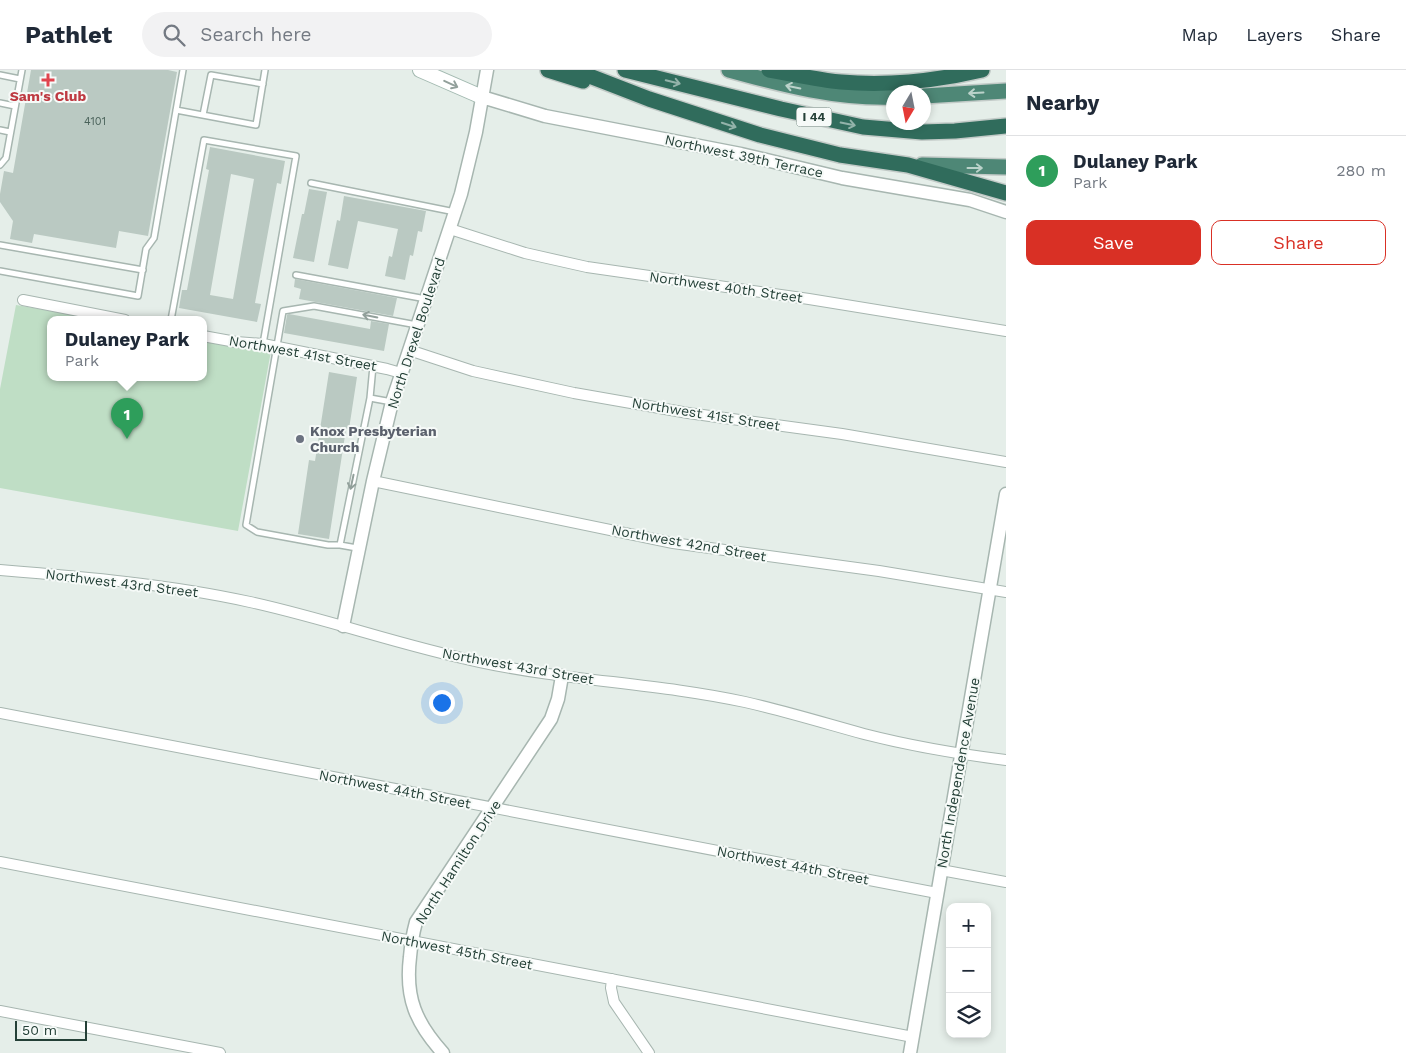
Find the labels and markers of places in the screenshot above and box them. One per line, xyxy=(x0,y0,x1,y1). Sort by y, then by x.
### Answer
marker: Sam's Club xyxy=(42,74,54,86)
place label: Sam's Club xyxy=(10,88,87,104)
pin: 1 xyxy=(111,398,143,439)
place label: Knox Presbyterian Church xyxy=(310,423,437,455)
marker: Knox Presbyterian Church xyxy=(294,433,306,445)

